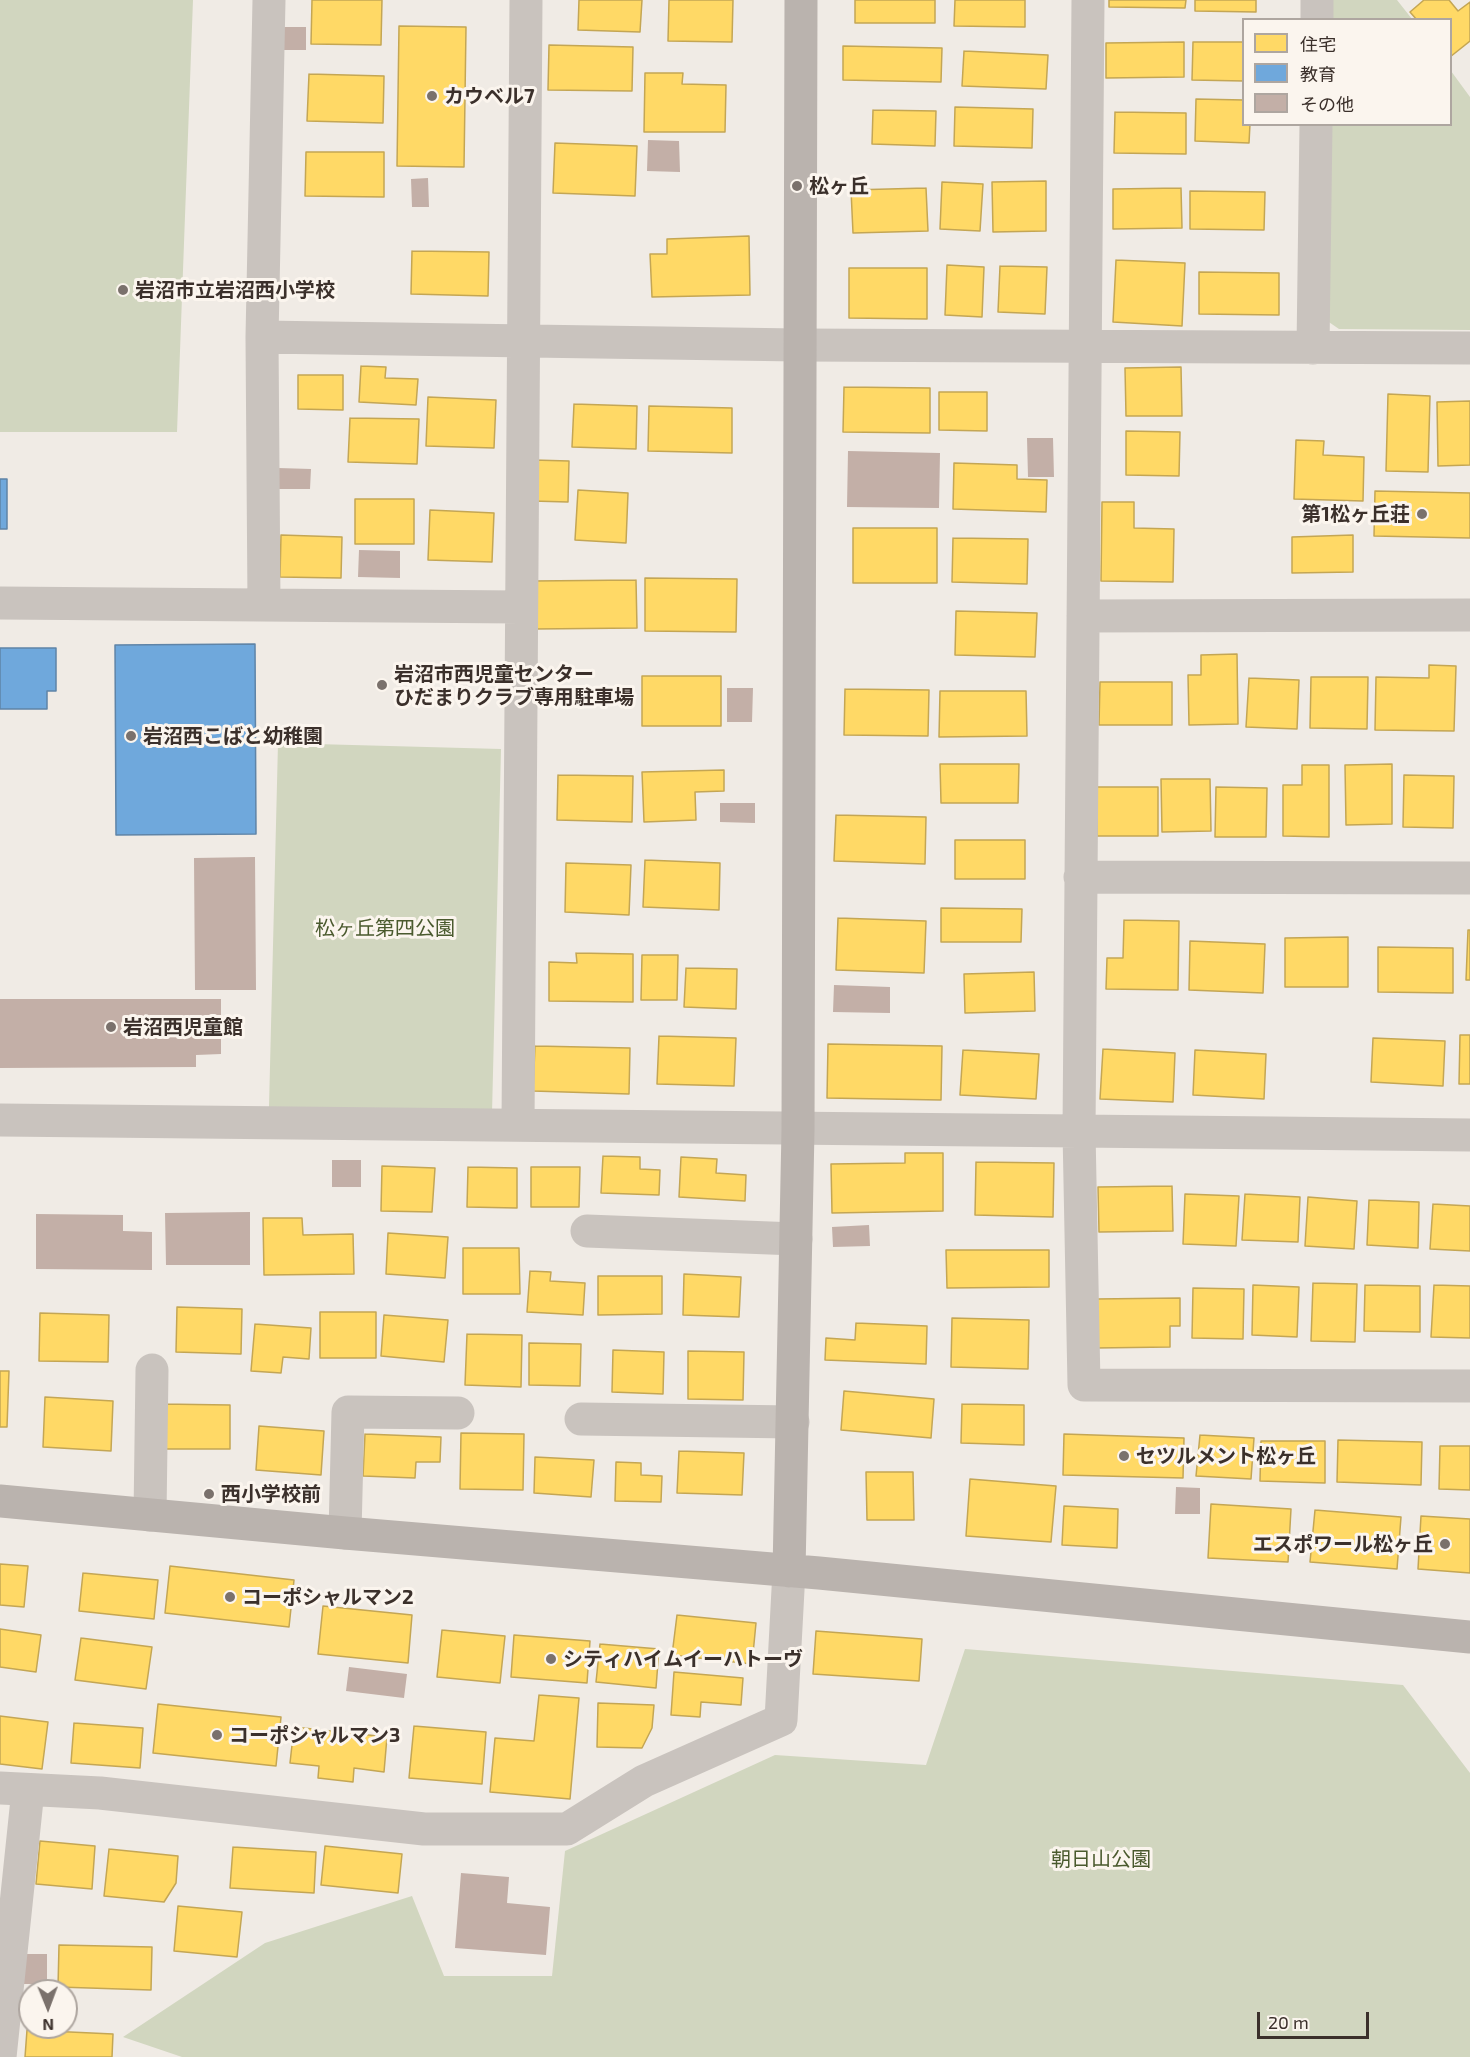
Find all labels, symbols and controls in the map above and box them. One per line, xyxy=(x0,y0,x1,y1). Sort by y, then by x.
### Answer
legend xyxy=(1242,18,1452,126)
text: 住宅 xyxy=(1300,33,1336,55)
text: 教育 xyxy=(1300,63,1336,85)
place label: カウベル7 xyxy=(444,84,535,108)
marker: カウベル7 xyxy=(425,89,439,103)
text: その他 xyxy=(1300,93,1354,115)
place label: 松ヶ丘 xyxy=(809,174,869,198)
marker: 松ヶ丘 xyxy=(790,179,804,193)
place label: 岩沼市立岩沼西小学校 xyxy=(135,278,335,302)
marker: 岩沼市立岩沼西小学校 xyxy=(116,283,130,297)
place label: 第1松ヶ丘荘 xyxy=(1301,502,1410,526)
marker: 第1松ヶ丘荘 xyxy=(1415,507,1429,521)
place label: 岩沼市西児童センター ひだまりクラブ専用駐車場 xyxy=(394,662,634,709)
marker: 岩沼市西児童センター ひだまりクラブ専用駐車場 xyxy=(375,678,389,692)
place label: 岩沼西こばと幼稚園 xyxy=(143,724,323,748)
marker: 岩沼西こばと幼稚園 xyxy=(124,729,138,743)
park label: 松ヶ丘第四公園 xyxy=(315,916,455,940)
place label: 岩沼西児童館 xyxy=(123,1015,243,1039)
marker: 岩沼西児童館 xyxy=(104,1020,118,1034)
place label: セツルメント松ヶ丘 xyxy=(1136,1444,1316,1468)
marker: セツルメント松ヶ丘 xyxy=(1117,1449,1131,1463)
place label: 西小学校前 xyxy=(221,1482,321,1506)
marker: 西小学校前 xyxy=(202,1487,216,1501)
place label: エスポワール松ヶ丘 xyxy=(1253,1532,1433,1556)
marker: エスポワール松ヶ丘 xyxy=(1438,1537,1452,1551)
place label: コーポシャルマン2 xyxy=(242,1585,414,1609)
marker: コーポシャルマン2 xyxy=(223,1590,237,1604)
place label: シティハイムイーハトーヴ xyxy=(563,1647,803,1671)
marker: シティハイムイーハトーヴ xyxy=(544,1652,558,1666)
place label: コーポシャルマン3 xyxy=(229,1723,400,1747)
marker: コーポシャルマン3 xyxy=(210,1728,224,1742)
park label: 朝日山公園 xyxy=(1051,1847,1151,1871)
north arrow xyxy=(18,1979,78,2039)
scale bar xyxy=(1260,2000,1372,2038)
text: 20 m xyxy=(1268,2011,1309,2033)
text: N xyxy=(42,2016,54,2035)

